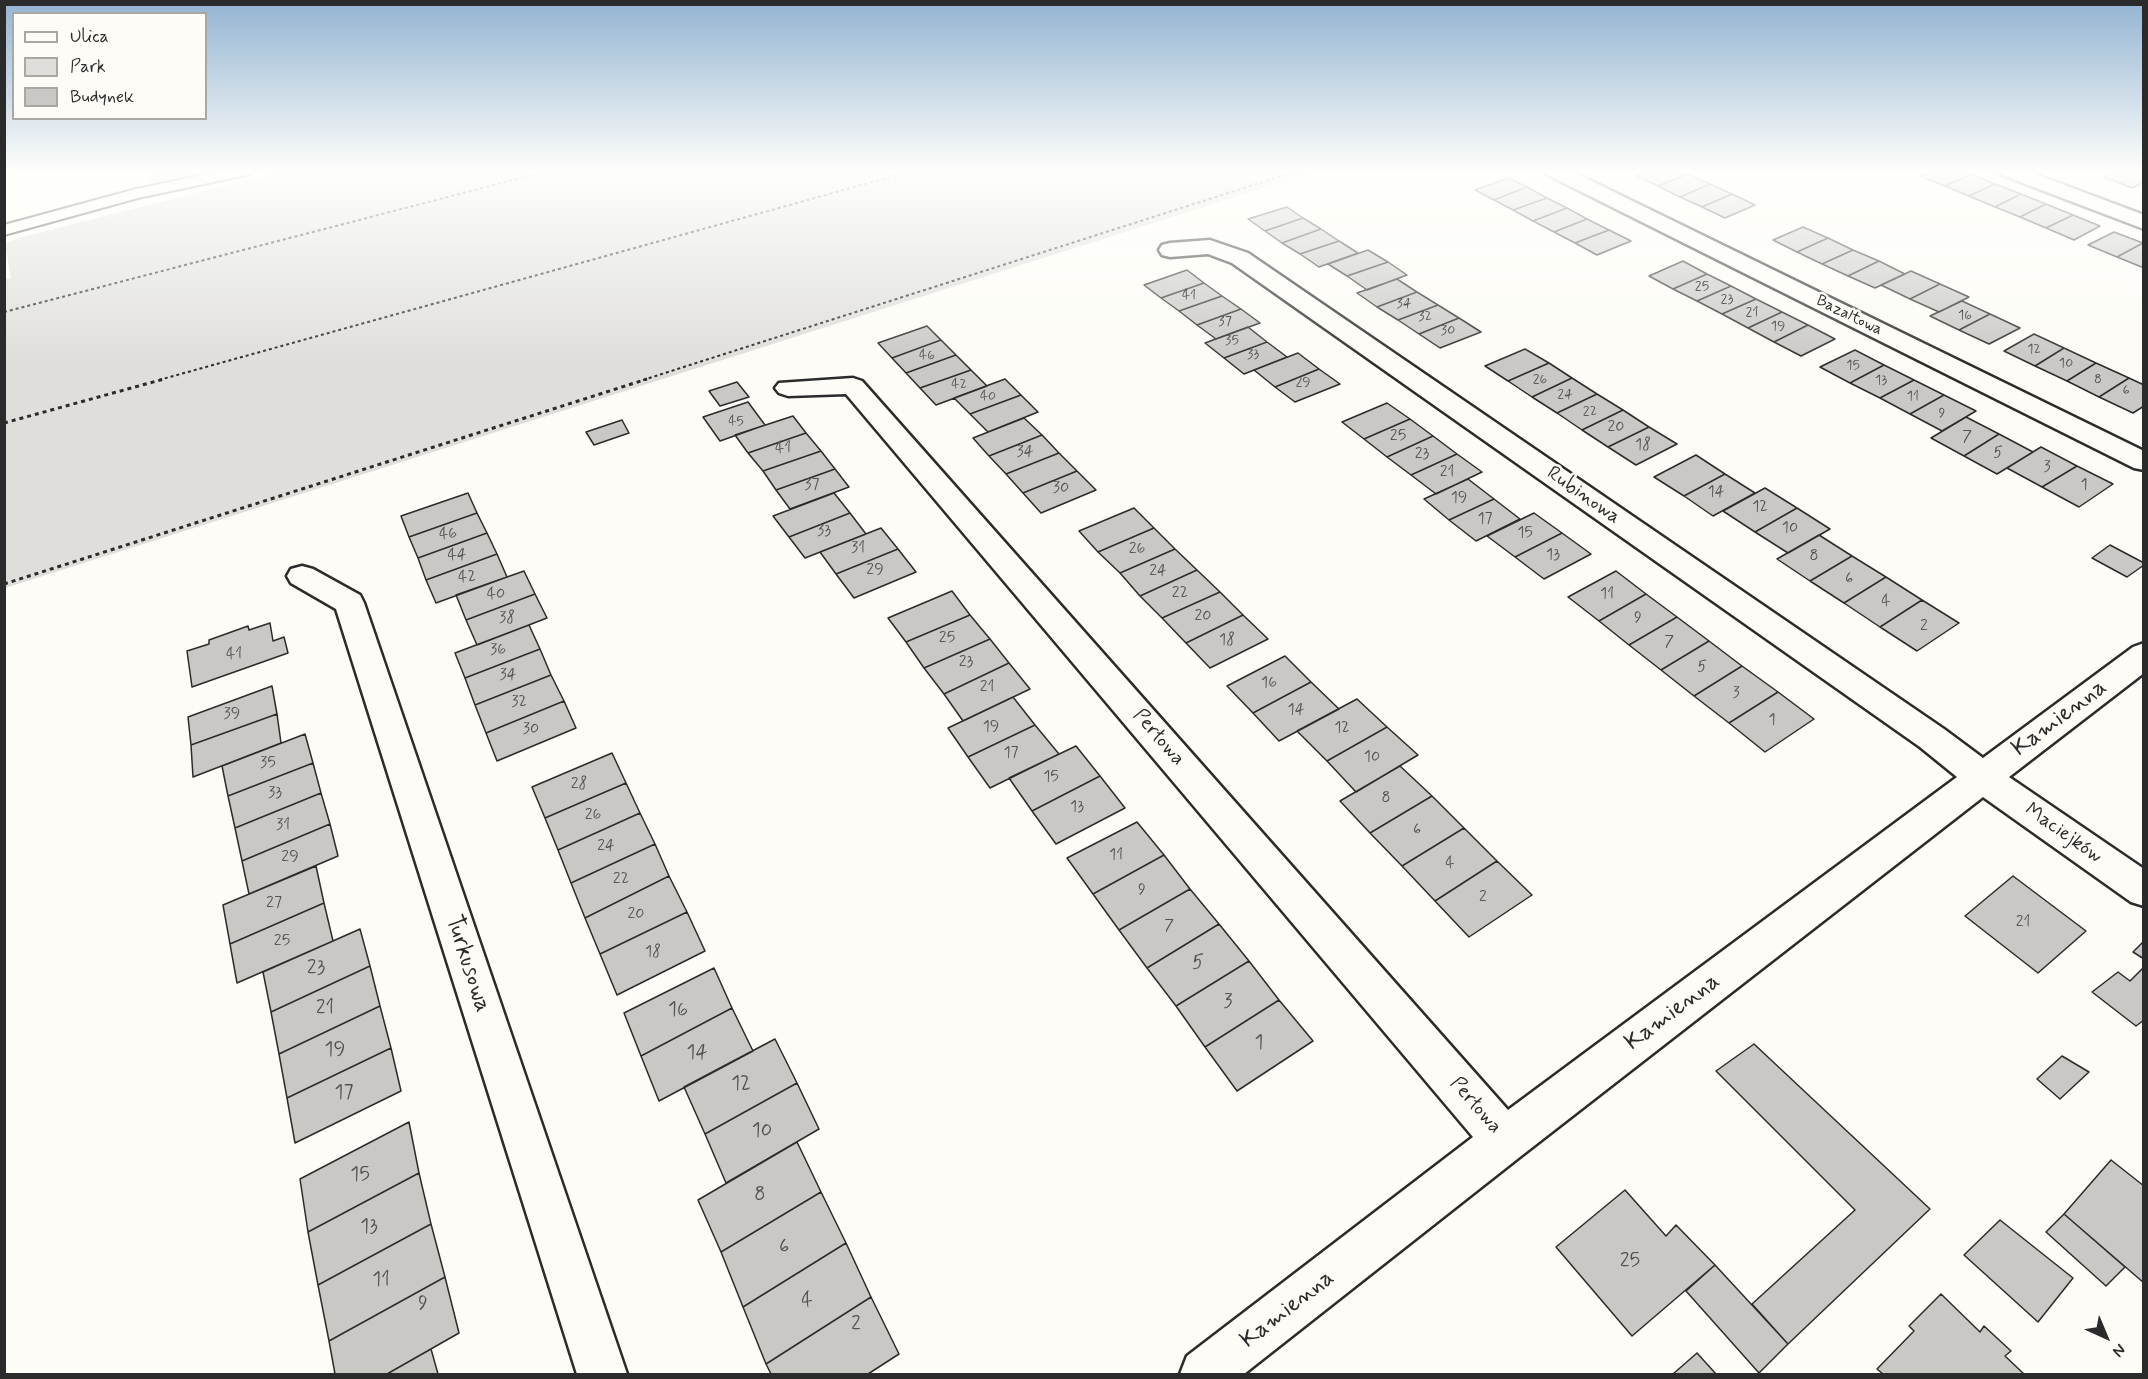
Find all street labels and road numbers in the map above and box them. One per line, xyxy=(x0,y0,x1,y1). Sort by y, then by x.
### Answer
street label: Bazaltowa xyxy=(1813,292,1885,340)
street label: Rubinowa xyxy=(1542,462,1624,530)
street label: Kamienna xyxy=(2007,674,2113,764)
street label: Perłowa xyxy=(1127,705,1189,771)
street label: Maciejków xyxy=(2020,799,2106,869)
street label: Turkusowa xyxy=(438,912,496,1016)
street label: Kamienna xyxy=(1620,968,1726,1058)
street label: Perłowa xyxy=(1444,1073,1506,1139)
street label: Kamienna xyxy=(1235,1264,1341,1356)

